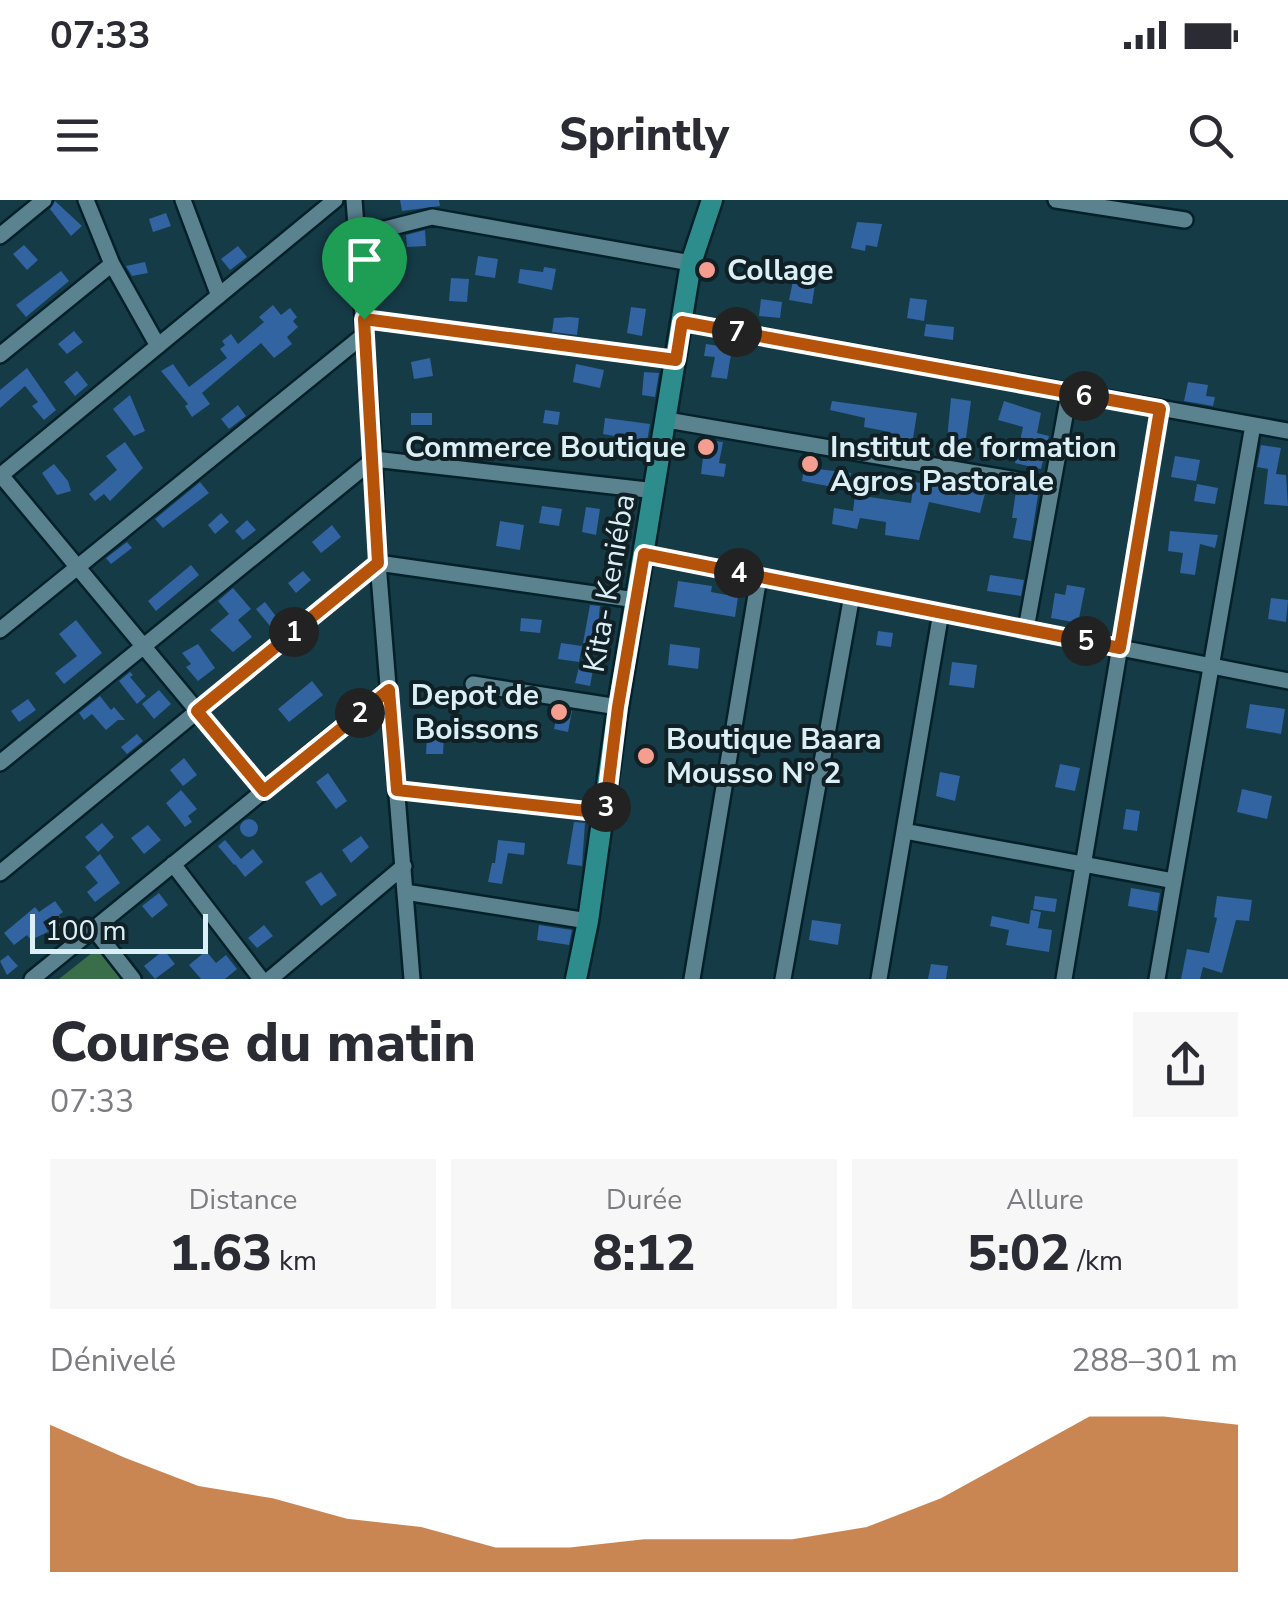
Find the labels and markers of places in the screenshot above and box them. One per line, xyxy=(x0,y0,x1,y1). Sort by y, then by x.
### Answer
pin xyxy=(322,217,407,320)
place label: Collage xyxy=(727,250,834,291)
marker: Collage xyxy=(696,259,718,281)
pin: 7 xyxy=(712,307,762,357)
pin: 6 xyxy=(1059,371,1109,421)
place label: Commerce Boutique xyxy=(405,427,686,468)
place label: Institut de formation Agros Pastorale xyxy=(830,427,1117,502)
marker: Commerce Boutique xyxy=(695,436,717,458)
marker: Institut de formation Agros Pastorale xyxy=(799,453,821,475)
pin: 4 xyxy=(714,548,764,598)
pin: 1 xyxy=(269,607,319,657)
pin: 5 xyxy=(1061,616,1111,666)
place label: Depot de Boissons xyxy=(411,675,539,750)
pin: 2 xyxy=(335,688,385,738)
marker: Depot de Boissons xyxy=(548,701,570,723)
place label: Boutique Baara Mousso N° 2 xyxy=(666,719,882,794)
marker: Boutique Baara Mousso N° 2 xyxy=(635,745,657,767)
pin: 3 xyxy=(581,782,631,832)

